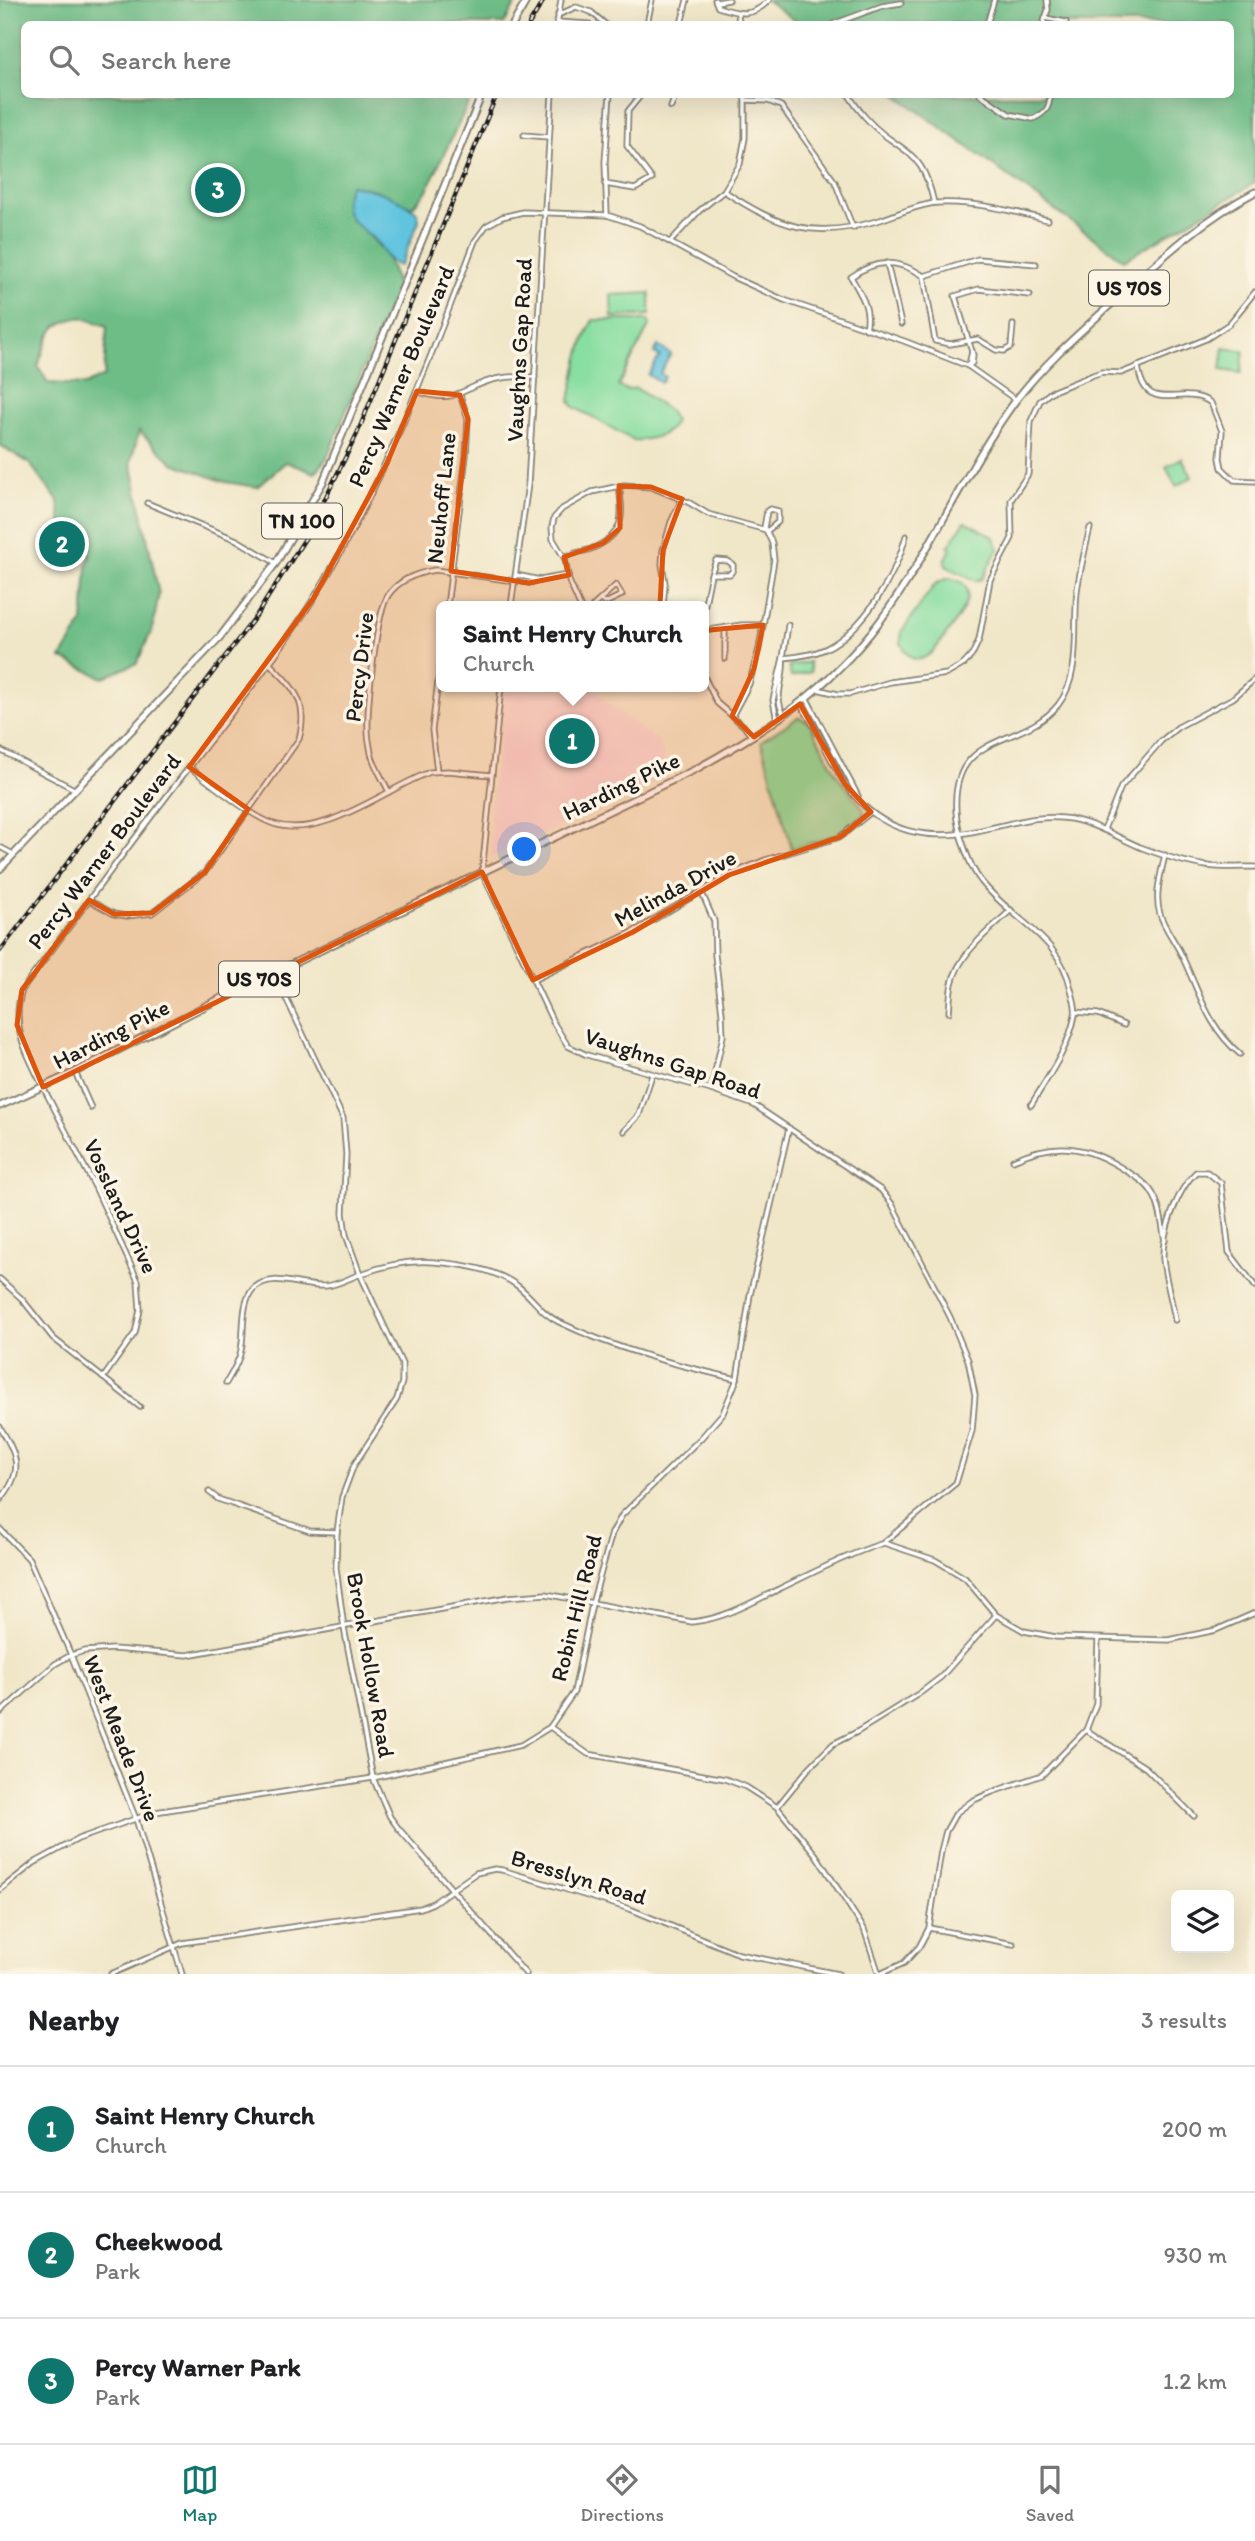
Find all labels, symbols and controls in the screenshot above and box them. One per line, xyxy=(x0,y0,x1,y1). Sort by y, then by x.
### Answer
search box xyxy=(21,21,1234,98)
icon: search xyxy=(45,41,83,79)
text: Search here xyxy=(101,44,231,76)
pin: 3 xyxy=(195,164,241,216)
street label: Vaughns Gap Road xyxy=(500,257,538,443)
street label: Percy Warner Boulevard xyxy=(342,261,461,491)
road number: US 70S xyxy=(1089,270,1169,306)
street label: Neuhoff Lane xyxy=(420,431,462,565)
road number: TN 100 xyxy=(262,504,342,538)
pin: 2 xyxy=(39,518,85,570)
popup xyxy=(436,601,709,692)
street label: Percy Drive xyxy=(338,611,380,723)
text: Saint Henry Church xyxy=(463,617,682,649)
text: Church xyxy=(463,649,534,677)
pin: 1 xyxy=(549,715,595,767)
street label: Harding Pike xyxy=(558,746,684,826)
street label: Percy Warner Boulevard xyxy=(21,747,187,954)
your location xyxy=(507,832,541,866)
street label: Melinda Drive xyxy=(609,843,741,933)
road number: US 70S xyxy=(219,962,299,996)
street label: Harding Pike xyxy=(48,993,174,1075)
street label: Vaughns Gap Road xyxy=(581,1021,765,1105)
street label: Vossland Drive xyxy=(78,1134,164,1278)
street label: Robin Hill Road xyxy=(544,1532,608,1684)
street label: Brook Hollow Road xyxy=(341,1570,401,1760)
street label: West Meade Drive xyxy=(77,1651,167,1825)
street label: Bresslyn Road xyxy=(508,1843,651,1911)
map controls xyxy=(1171,1890,1234,1953)
button: layers xyxy=(1171,1890,1234,1953)
text: Nearby xyxy=(28,2001,119,2038)
text: 3 results xyxy=(1141,2006,1227,2034)
text: Saint Henry Church xyxy=(95,2099,315,2131)
text: 1 xyxy=(46,2115,56,2143)
text: 200 m xyxy=(1162,2115,1227,2143)
text: Church xyxy=(95,2131,167,2159)
text: Cheekwood xyxy=(95,2225,222,2257)
text: 2 xyxy=(45,2241,57,2269)
text: 930 m xyxy=(1164,2241,1227,2269)
text: Park xyxy=(95,2257,140,2285)
text: Percy Warner Park xyxy=(95,2351,301,2383)
text: 3 xyxy=(45,2367,57,2395)
text: 1.2 km xyxy=(1163,2367,1227,2395)
text: Park xyxy=(95,2383,140,2411)
tab: Map xyxy=(181,2461,219,2526)
tab: Directions xyxy=(580,2461,664,2526)
tab: Saved xyxy=(1026,2461,1074,2526)

